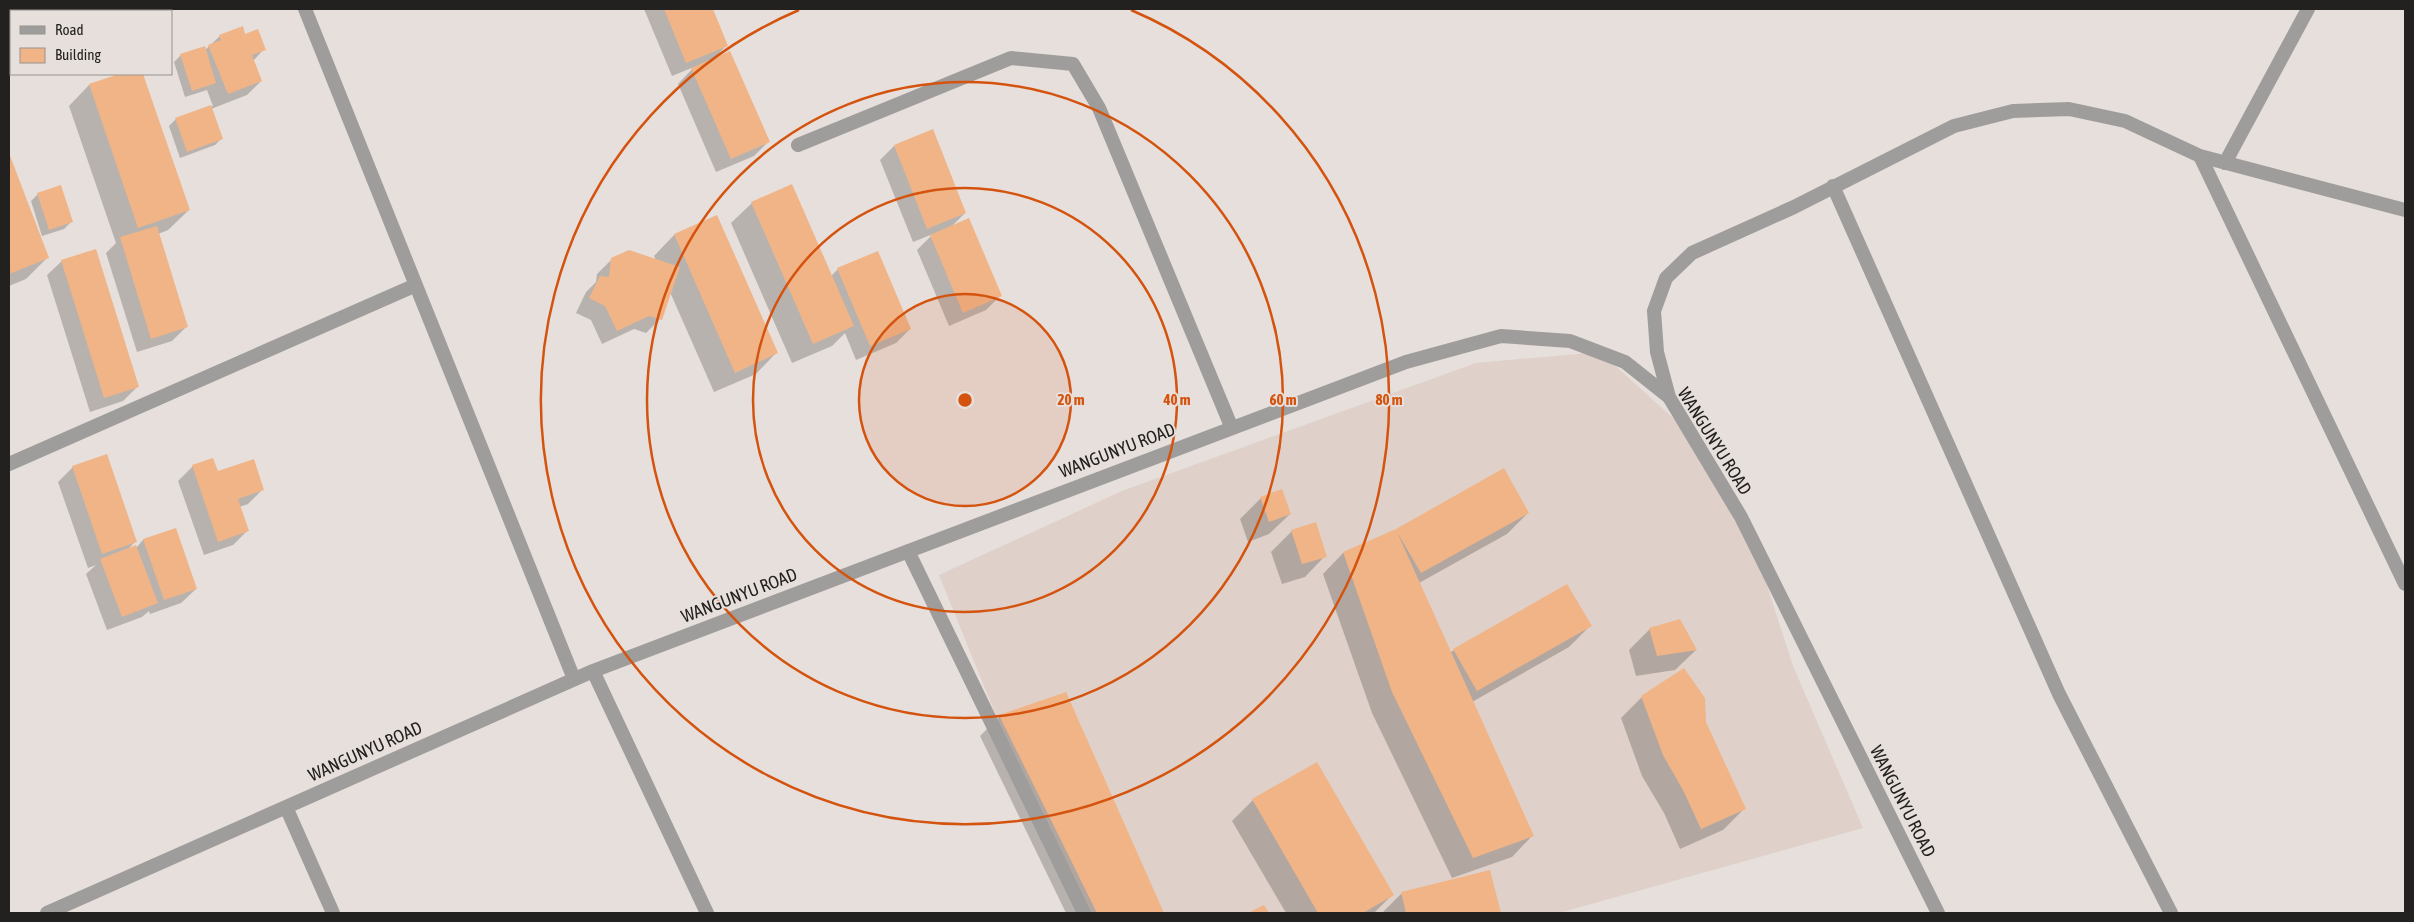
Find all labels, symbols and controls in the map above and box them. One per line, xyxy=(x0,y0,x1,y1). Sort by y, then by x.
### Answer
legend xyxy=(10,10,172,75)
text: Road xyxy=(55,21,84,38)
text: Building xyxy=(55,46,101,63)
street label: WANGUNYU ROAD xyxy=(1674,384,1756,498)
centre of rings xyxy=(956,391,974,409)
text: 20 m xyxy=(1058,391,1085,408)
text: 40 m xyxy=(1163,391,1191,408)
text: 60 m xyxy=(1270,391,1297,408)
text: 80 m xyxy=(1376,391,1403,408)
street label: WANGUNYU ROAD xyxy=(1056,418,1178,482)
street label: WANGUNYU ROAD xyxy=(678,563,800,627)
street label: WANGUNYU ROAD xyxy=(305,717,425,785)
street label: WANGUNYU ROAD xyxy=(1866,742,1940,860)

